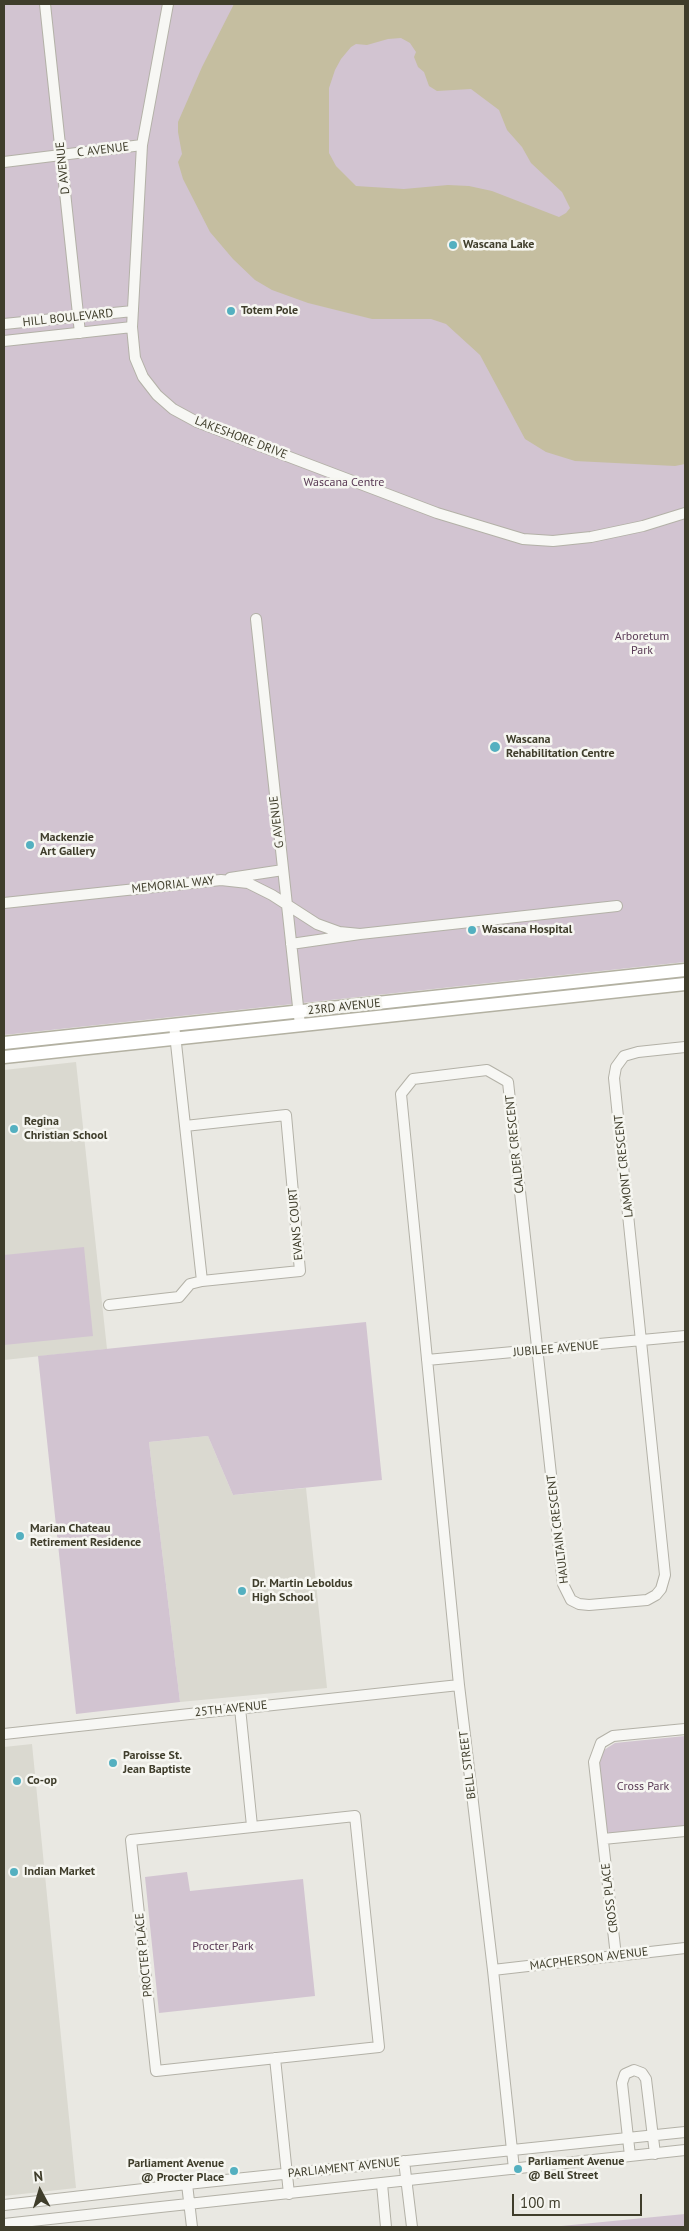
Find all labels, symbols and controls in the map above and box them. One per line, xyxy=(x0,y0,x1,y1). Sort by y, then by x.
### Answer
street label: C AVENUE xyxy=(76,140,130,160)
street label: D AVENUE xyxy=(53,141,73,195)
place label: Wascana Lake xyxy=(463,238,534,252)
marker: Wascana Lake xyxy=(447,239,459,251)
place label: Totem Pole xyxy=(241,304,298,318)
marker: Totem Pole xyxy=(225,305,237,317)
street label: HILL BOULEVARD xyxy=(22,306,114,330)
street label: LAKESHORE DRIVE xyxy=(193,414,289,462)
park label: Wascana Centre xyxy=(304,476,384,490)
park label: Arboretum Park xyxy=(615,630,669,658)
place label: Wascana Rehabilitation Centre xyxy=(506,733,615,761)
marker: Wascana Rehabilitation Centre xyxy=(488,740,502,754)
street label: G AVENUE xyxy=(267,795,287,849)
place label: Mackenzie Art Gallery xyxy=(40,831,95,859)
marker: Mackenzie Art Gallery xyxy=(24,839,36,851)
street label: MEMORIAL WAY xyxy=(131,873,215,897)
place label: Wascana Hospital xyxy=(482,923,572,937)
marker: Wascana Hospital xyxy=(466,924,478,936)
street label: 23RD AVENUE xyxy=(307,996,381,1018)
street label: CALDER CRESCENT xyxy=(503,1094,527,1194)
street label: LAMONT CRESCENT xyxy=(611,1114,637,1218)
place label: Regina Christian School xyxy=(24,1115,107,1143)
marker: Regina Christian School xyxy=(8,1123,20,1135)
street label: EVANS COURT xyxy=(286,1187,306,1261)
street label: JUBILEE AVENUE xyxy=(512,1338,600,1360)
street label: HAULTAIN CRESCENT xyxy=(544,1473,572,1585)
place label: Marian Chateau Retirement Residence xyxy=(30,1522,141,1550)
marker: Marian Chateau Retirement Residence xyxy=(14,1530,26,1542)
place label: Dr. Martin Leboldus High School xyxy=(252,1577,353,1605)
marker: Dr. Martin Leboldus High School xyxy=(236,1585,248,1597)
street label: 25TH AVENUE xyxy=(194,1698,268,1720)
street label: BELL STREET xyxy=(457,1730,479,1800)
place label: Paroisse St. Jean Baptiste xyxy=(123,1749,191,1777)
marker: Paroisse St. Jean Baptiste xyxy=(107,1757,119,1769)
place label: Co-op xyxy=(27,1774,57,1788)
marker: Co-op xyxy=(11,1775,23,1787)
park label: Cross Park xyxy=(617,1780,669,1794)
street label: CROSS PLACE xyxy=(599,1862,621,1934)
place label: Indian Market xyxy=(24,1865,95,1879)
marker: Indian Market xyxy=(8,1866,20,1878)
street label: PROCTER PLACE xyxy=(132,1912,156,1998)
park label: Procter Park xyxy=(192,1940,254,1954)
street label: MACPHERSON AVENUE xyxy=(529,1945,649,1973)
street label: PARLIAMENT AVENUE xyxy=(287,2155,401,2181)
place label: Parliament Avenue @ Bell Street xyxy=(528,2155,624,2183)
place label: Parliament Avenue @ Procter Place xyxy=(128,2157,224,2185)
marker: Parliament Avenue @ Bell Street xyxy=(512,2163,524,2175)
marker: Parliament Avenue @ Procter Place xyxy=(228,2165,240,2177)
north arrow xyxy=(15,2166,65,2216)
text: N xyxy=(33,2167,44,2186)
scale bar xyxy=(514,2184,644,2216)
text: 100 m xyxy=(520,2193,561,2212)

